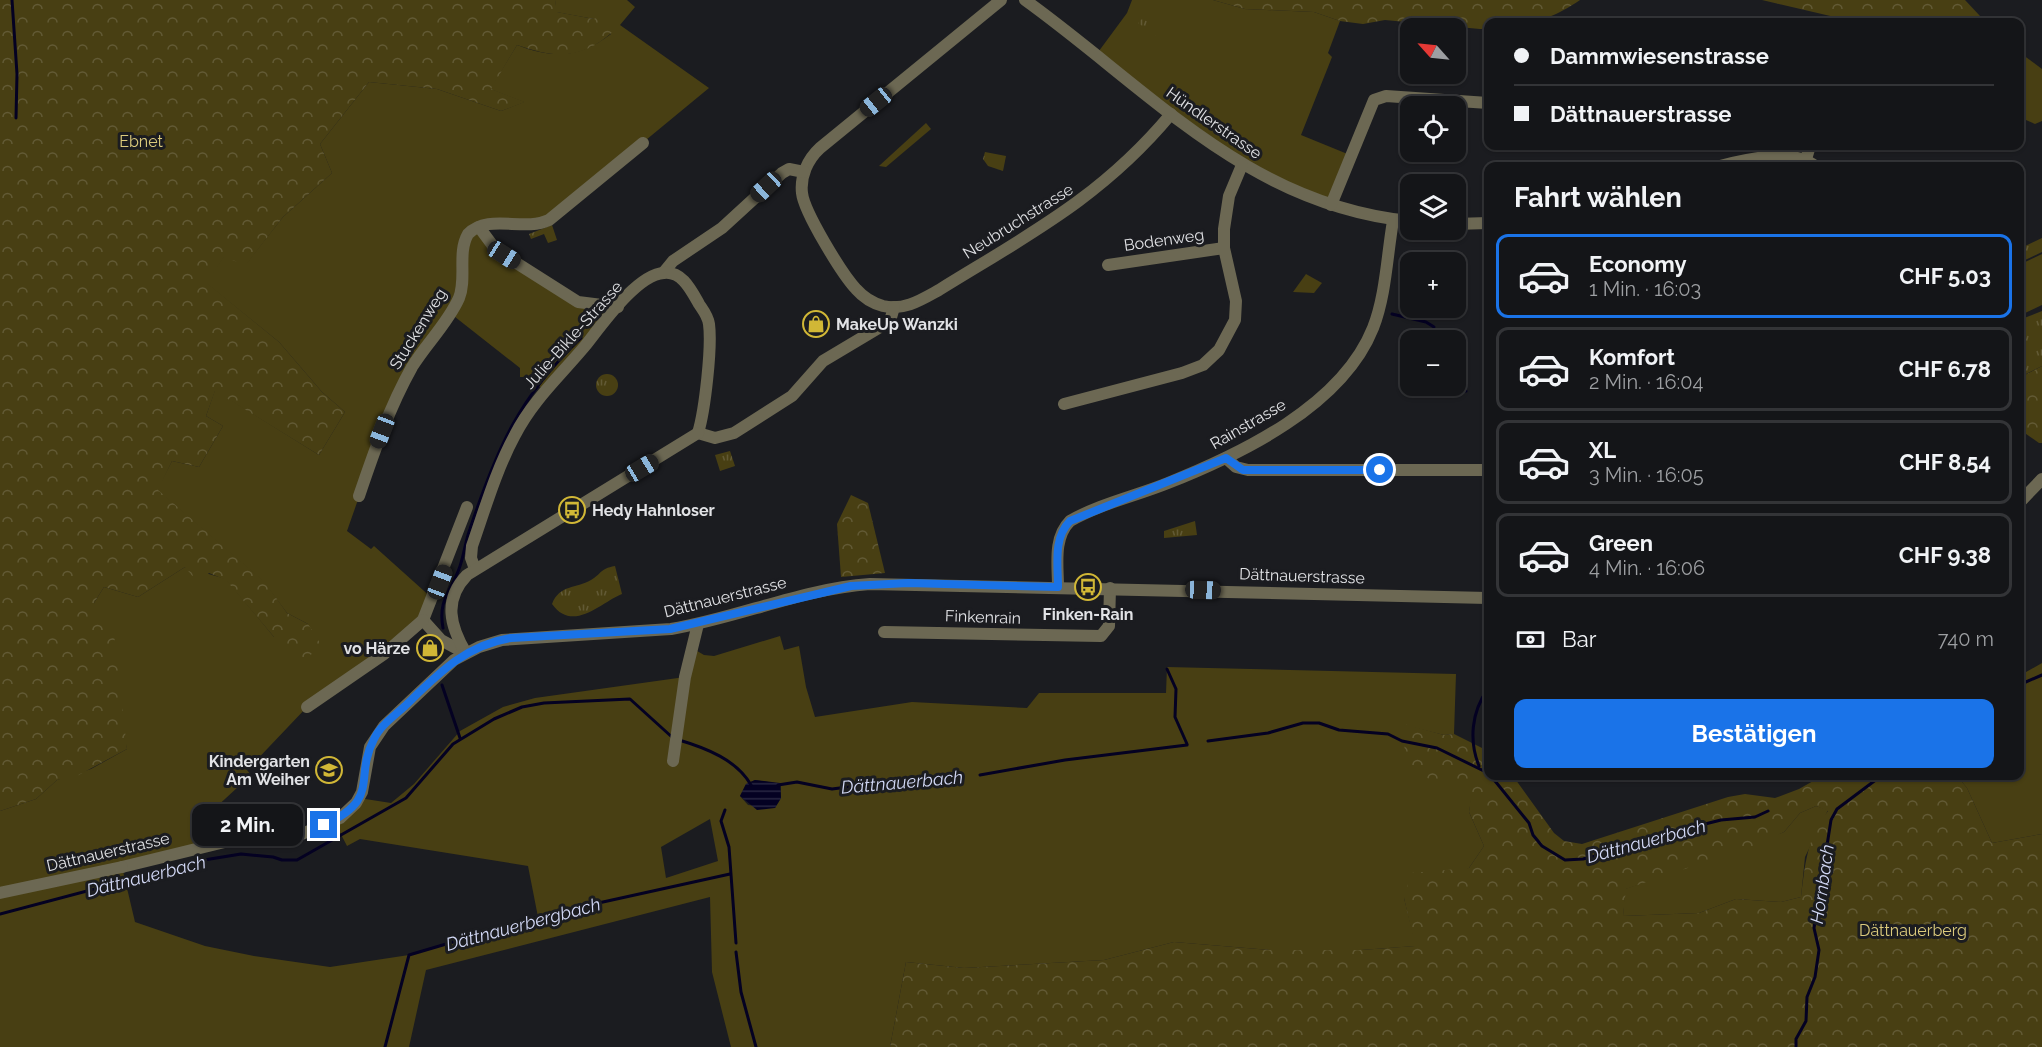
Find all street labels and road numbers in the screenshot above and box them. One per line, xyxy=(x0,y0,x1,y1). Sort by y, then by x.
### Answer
street label: Hündlerstrasse xyxy=(1163,83,1265,163)
street label: Neubruchstrasse xyxy=(959,179,1077,263)
street label: Bodenweg xyxy=(1123,225,1205,255)
street label: Julie-Bikle-Strasse xyxy=(520,277,626,393)
street label: Stuckenweg xyxy=(386,285,450,373)
street label: Rainstrasse xyxy=(1207,395,1289,453)
street label: Dättnauerstrasse xyxy=(1239,564,1365,588)
street label: Dättnauerstrasse xyxy=(662,573,788,621)
street label: Finkenrain xyxy=(945,606,1021,628)
street label: Dättnauerstrasse xyxy=(45,829,171,875)

